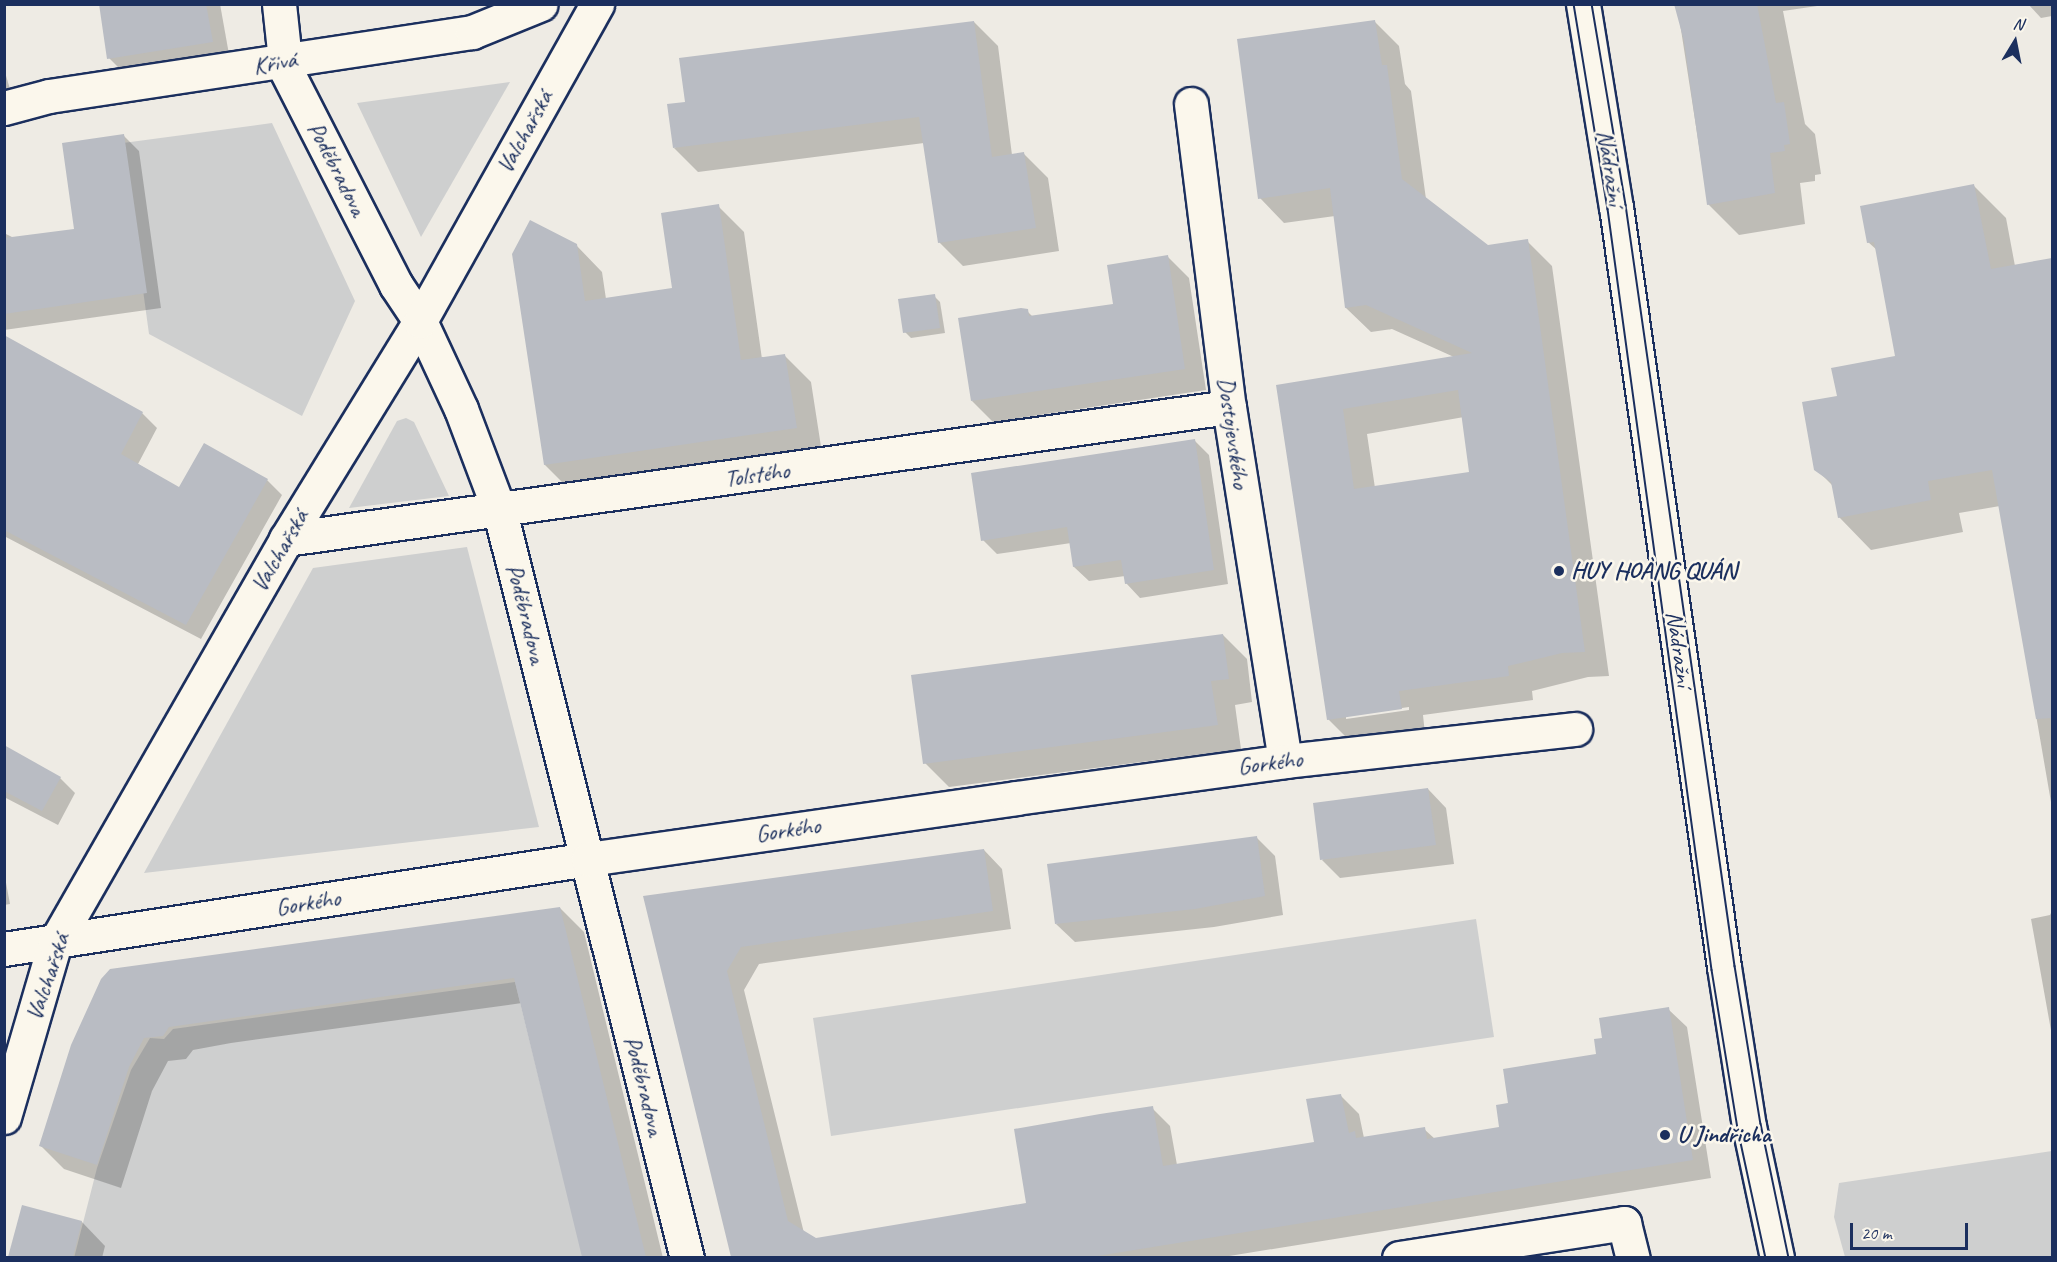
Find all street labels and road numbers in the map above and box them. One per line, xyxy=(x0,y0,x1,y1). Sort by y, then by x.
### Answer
street label: Křivá xyxy=(251,45,299,81)
street label: Valchařská xyxy=(491,86,559,178)
street label: Poděbradova xyxy=(301,117,373,221)
street label: Nádražní xyxy=(1590,128,1630,208)
street label: Dostojevského xyxy=(1211,375,1255,491)
street label: Tolstého xyxy=(723,456,791,494)
street label: Valchařská xyxy=(245,505,315,597)
street label: Poděbradova xyxy=(500,561,552,667)
street label: Nádražní xyxy=(1659,609,1699,689)
street label: Gorkého xyxy=(1236,745,1304,781)
street label: Gorkého xyxy=(754,811,822,849)
street label: Gorkého xyxy=(274,884,342,922)
street label: Valchařská xyxy=(20,930,76,1024)
street label: Poděbradova xyxy=(618,1033,670,1139)

